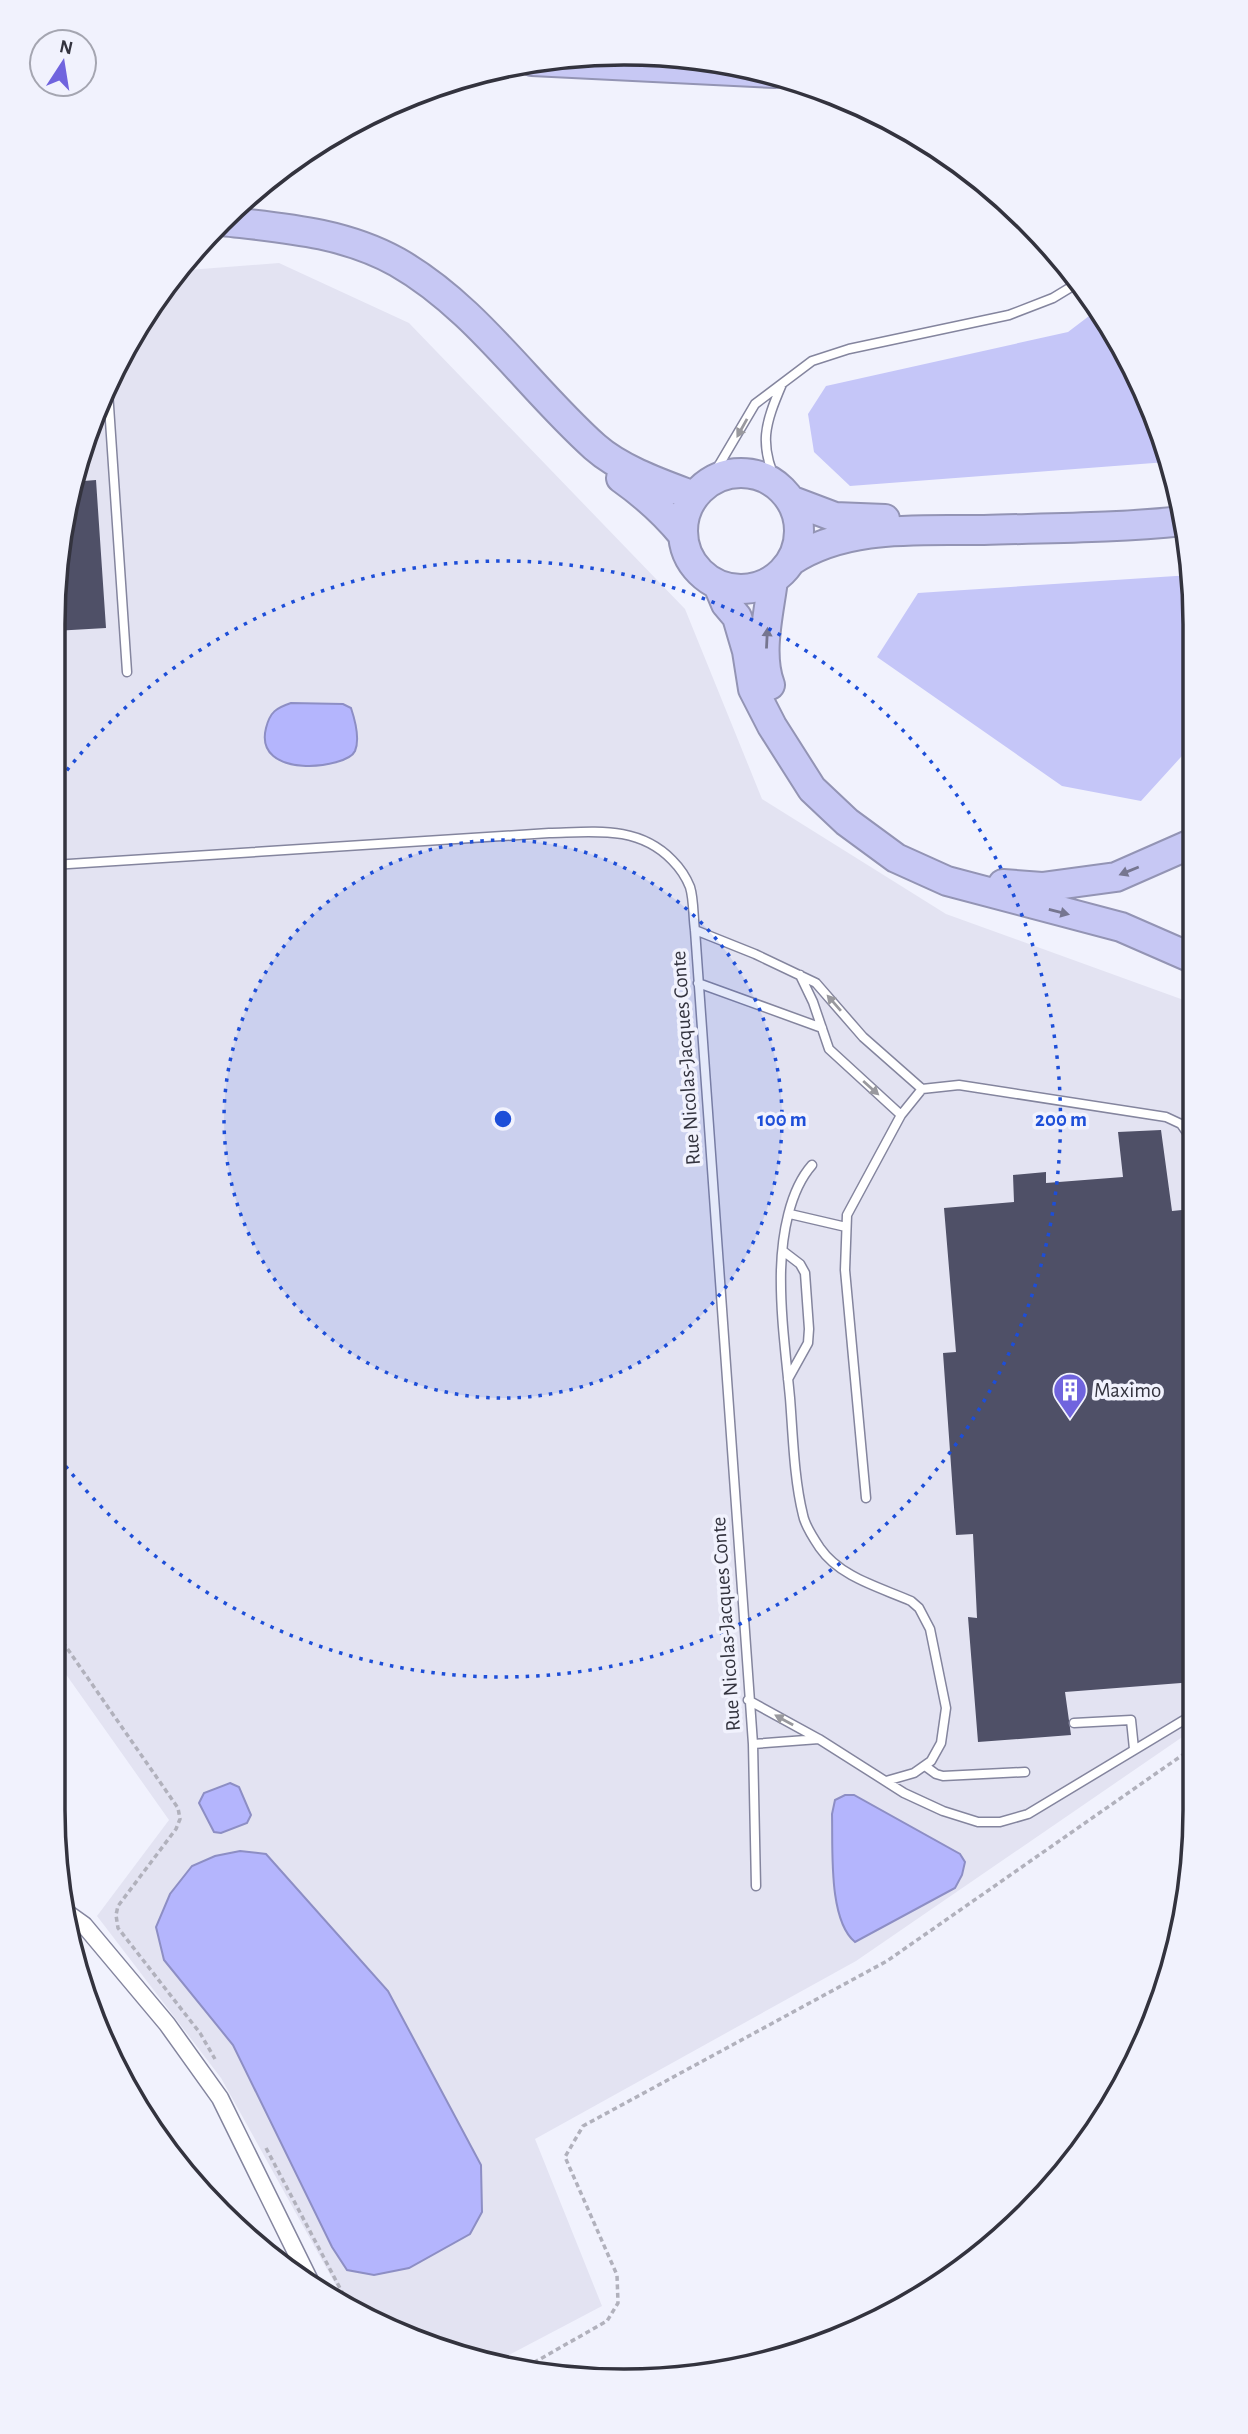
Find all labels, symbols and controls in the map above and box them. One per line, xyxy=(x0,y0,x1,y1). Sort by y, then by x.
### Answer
north arrow xyxy=(28,28,98,98)
text: N xyxy=(58,37,75,59)
one-way arrow xyxy=(736,418,748,437)
one-way arrow xyxy=(761,627,772,649)
one-way arrow xyxy=(1119,866,1140,877)
one-way arrow xyxy=(1048,907,1070,918)
street label: Rue Nicolas-Jacques Conte xyxy=(668,950,704,1166)
one-way arrow xyxy=(826,994,842,1012)
one-way arrow xyxy=(862,1080,880,1096)
centre of rings xyxy=(491,1107,515,1131)
text: 100 m xyxy=(757,1109,807,1130)
text: 200 m xyxy=(1035,1109,1087,1130)
building icon: Maximo xyxy=(1051,1371,1089,1420)
place label: Maximo xyxy=(1094,1380,1161,1401)
street label: Rue Nicolas-Jacques Conte xyxy=(708,1516,744,1732)
one-way arrow xyxy=(774,1714,793,1726)

